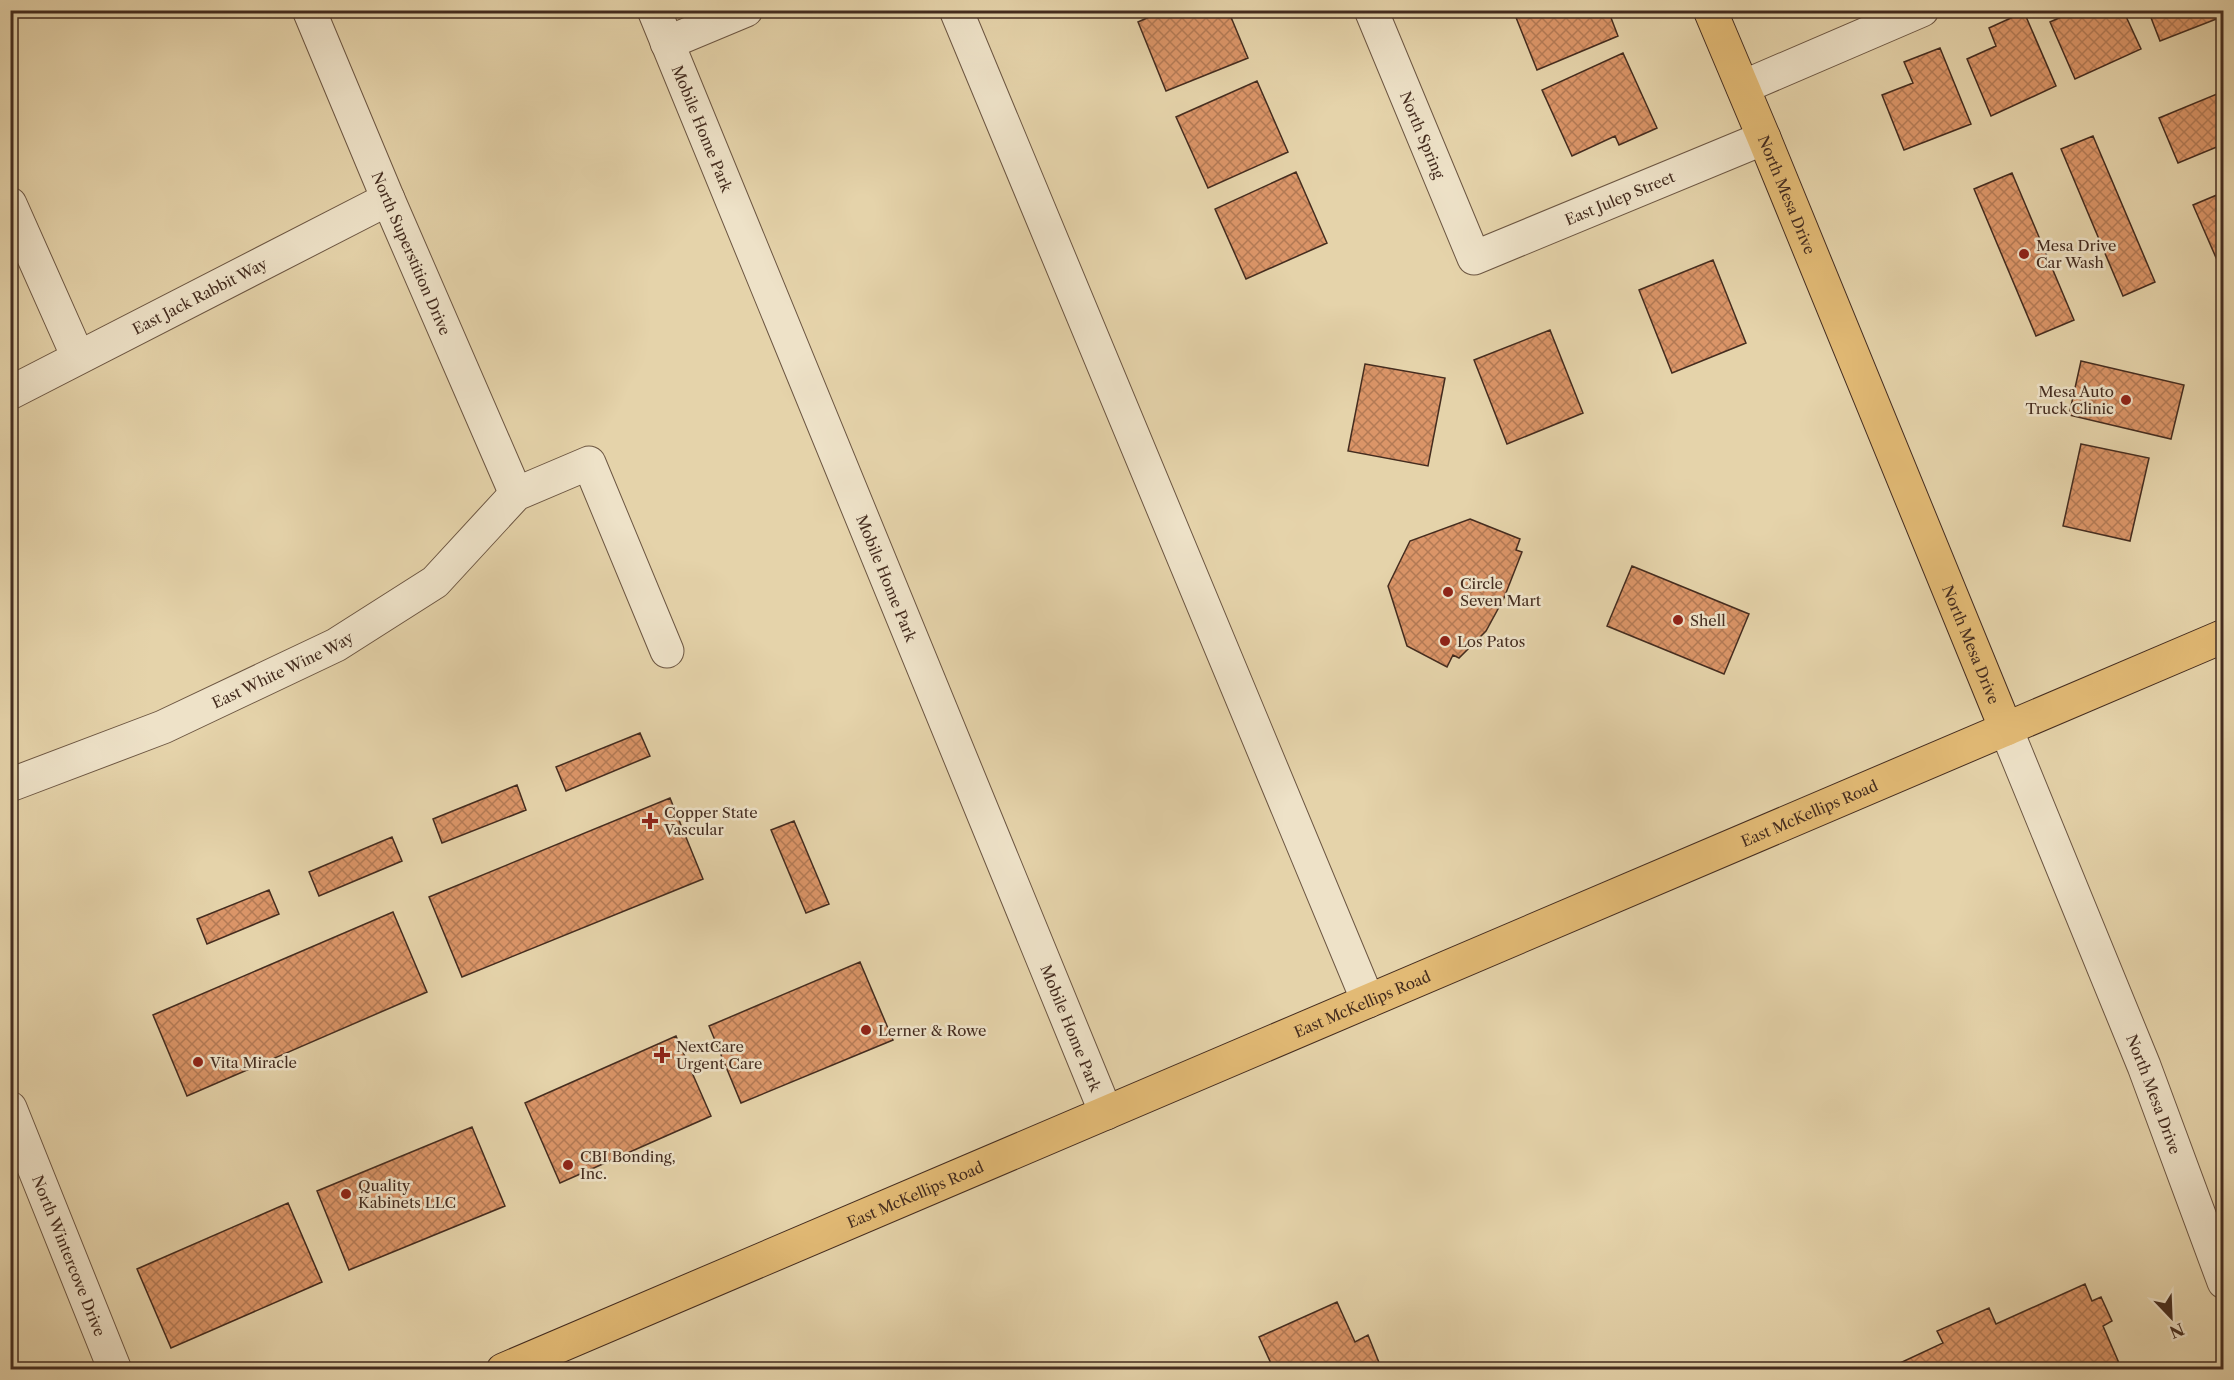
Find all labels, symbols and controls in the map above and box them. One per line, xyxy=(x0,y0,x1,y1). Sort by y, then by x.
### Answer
street label: Mobile Home Park xyxy=(668,62,737,196)
street label: North Spring xyxy=(1396,88,1449,181)
street label: North Mesa Drive xyxy=(1754,132,1820,257)
street label: East Julep Street xyxy=(1562,166,1678,229)
street label: North Superstition Drive xyxy=(368,169,455,338)
place label: Mesa Drive Car Wash xyxy=(2036,236,2116,272)
marker: Mesa Drive Car Wash xyxy=(2017,247,2031,261)
street label: East Jack Rabbit Way xyxy=(129,253,271,338)
place label: Mesa Auto Truck Clinic xyxy=(2025,382,2114,418)
marker: Mesa Auto Truck Clinic xyxy=(2119,393,2133,407)
street label: Mobile Home Park xyxy=(852,512,922,646)
place label: Circle Seven Mart xyxy=(1460,574,1542,610)
street label: North Mesa Drive xyxy=(1938,582,2004,707)
marker: Circle Seven Mart xyxy=(1441,585,1455,599)
place label: Shell xyxy=(1690,611,1726,630)
marker: Shell xyxy=(1671,613,1685,627)
street label: East White Wine Way xyxy=(209,627,357,712)
place label: Los Patos xyxy=(1457,632,1525,651)
marker: Los Patos xyxy=(1438,634,1452,648)
street label: East McKellips Road xyxy=(1738,775,1880,850)
place label: Copper State Vascular xyxy=(663,803,758,839)
marker: Copper State Vascular xyxy=(641,812,659,830)
street label: Mobile Home Park xyxy=(1037,962,1106,1095)
street label: East McKellips Road xyxy=(1291,966,1433,1041)
place label: Lerner & Rowe xyxy=(878,1021,986,1040)
marker: Lerner & Rowe xyxy=(859,1023,873,1037)
street label: North Mesa Drive xyxy=(2122,1031,2185,1157)
place label: NextCare Urgent Care xyxy=(676,1037,762,1073)
marker: NextCare Urgent Care xyxy=(653,1046,671,1064)
place label: Vita Miracle xyxy=(209,1053,297,1072)
marker: Vita Miracle xyxy=(191,1055,205,1069)
place label: CBI Bonding, Inc. xyxy=(580,1147,676,1183)
street label: East McKellips Road xyxy=(844,1157,986,1232)
marker: CBI Bonding, Inc. xyxy=(561,1158,575,1172)
street label: North Wintercove Drive xyxy=(28,1172,110,1339)
place label: Quality Kabinets LLC xyxy=(358,1176,456,1212)
marker: Quality Kabinets LLC xyxy=(339,1187,353,1201)
north arrow xyxy=(2141,1287,2201,1347)
text: N xyxy=(2166,1319,2187,1343)

